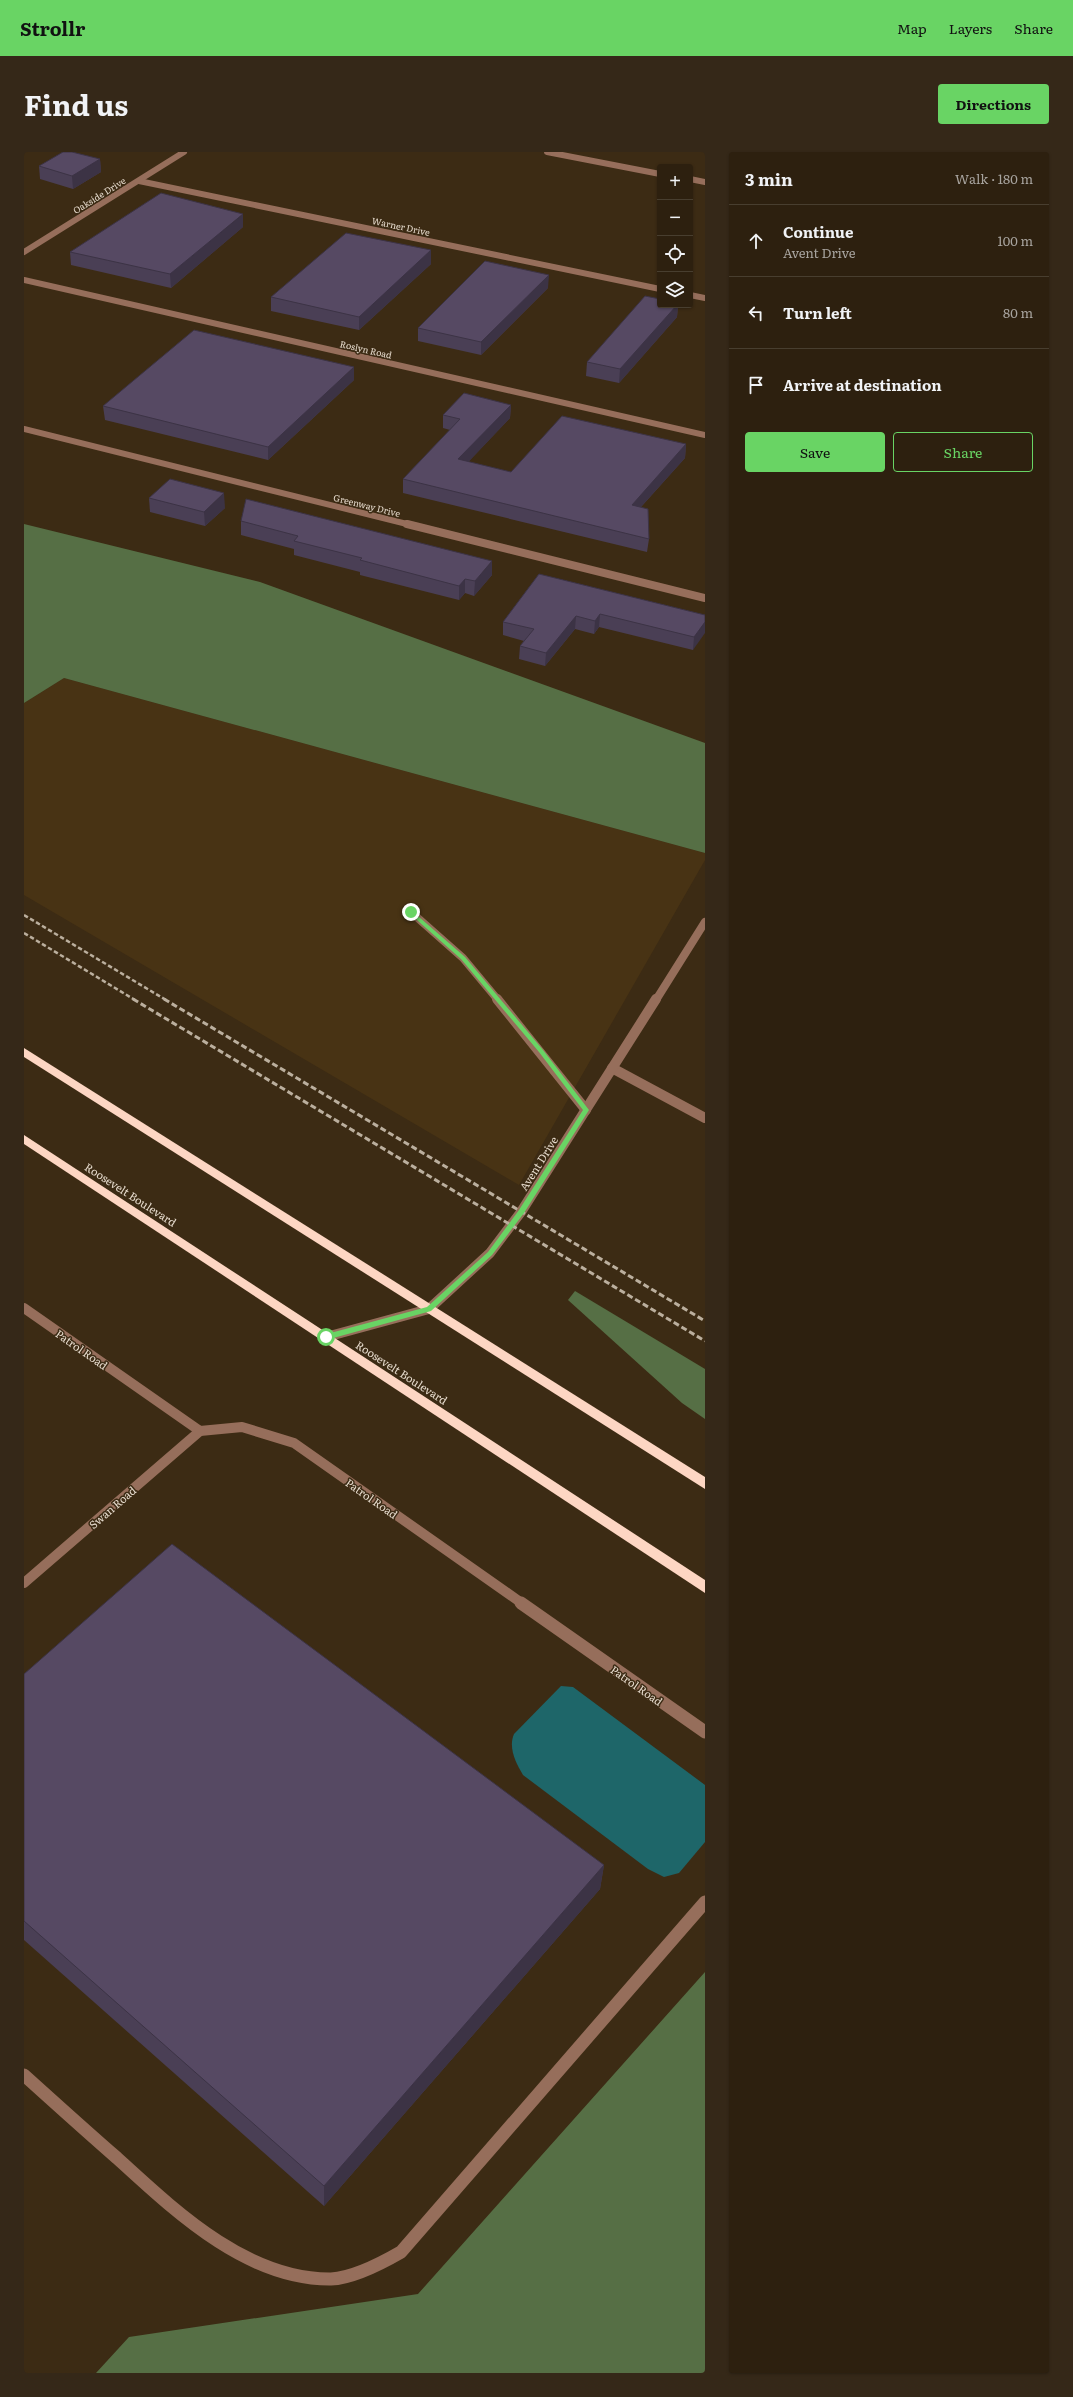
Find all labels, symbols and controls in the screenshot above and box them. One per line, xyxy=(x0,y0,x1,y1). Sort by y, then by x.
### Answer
text: Strollr xyxy=(20,14,85,42)
text: Map xyxy=(897,18,927,38)
text: Layers xyxy=(949,18,992,38)
text: Share xyxy=(1014,18,1053,38)
text: Find us xyxy=(24,83,128,125)
button: Directions xyxy=(938,84,1049,124)
map controls xyxy=(657,164,693,308)
button: + xyxy=(657,164,693,200)
text: 3 min xyxy=(745,166,793,191)
text: Walk · 180 m xyxy=(955,169,1033,188)
street label: Oakside Drive xyxy=(70,173,128,217)
button: − xyxy=(657,200,693,236)
street label: Warner Drive xyxy=(371,213,432,239)
text: Continue xyxy=(783,220,853,243)
icon: ahead xyxy=(745,230,767,252)
text: 100 m xyxy=(997,231,1033,250)
button: locate xyxy=(657,236,693,272)
text: Avent Drive xyxy=(783,243,856,262)
button: layers xyxy=(657,272,693,308)
text: Turn left xyxy=(783,301,852,324)
icon: left xyxy=(745,302,767,324)
text: 80 m xyxy=(1003,303,1033,322)
street label: Roslyn Road xyxy=(339,336,394,362)
text: Arrive at destination xyxy=(783,373,942,396)
icon: arrive xyxy=(745,374,767,396)
button: Save xyxy=(745,432,885,472)
button: Share xyxy=(893,432,1033,472)
street label: Greenway Drive xyxy=(332,490,402,520)
route end xyxy=(402,903,420,921)
street label: Avent Drive xyxy=(515,1132,561,1193)
street label: Roosevelt Boulevard xyxy=(82,1158,180,1230)
street label: Patrol Road xyxy=(53,1325,112,1373)
route start xyxy=(317,1328,335,1346)
street label: Roosevelt Boulevard xyxy=(353,1336,451,1408)
street label: Patrol Road xyxy=(343,1474,402,1522)
street label: Swan Road xyxy=(85,1482,139,1532)
street label: Patrol Road xyxy=(608,1661,667,1709)

